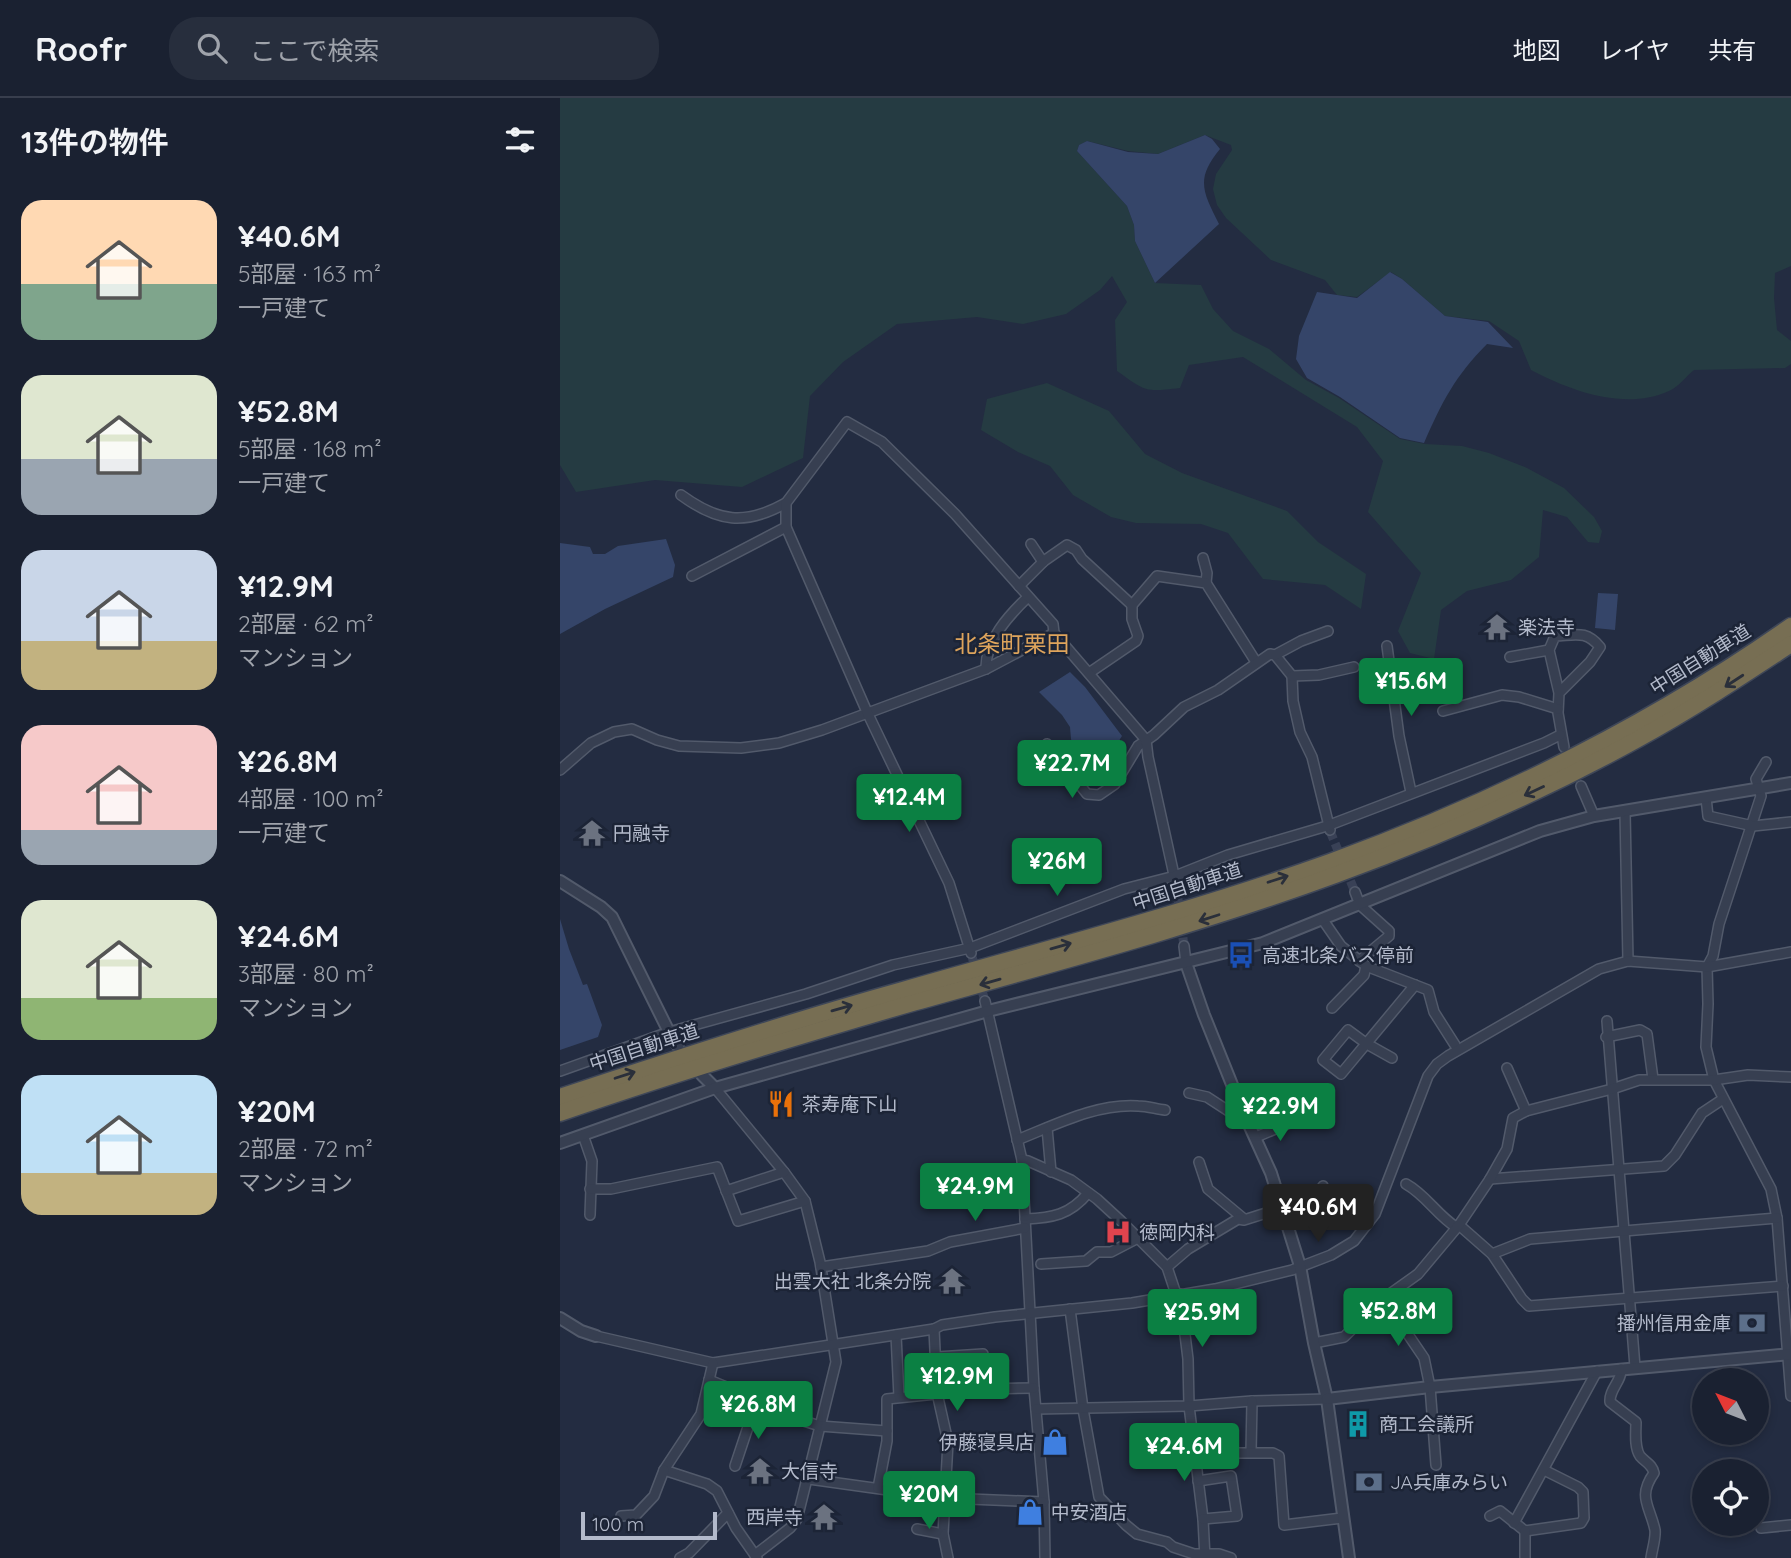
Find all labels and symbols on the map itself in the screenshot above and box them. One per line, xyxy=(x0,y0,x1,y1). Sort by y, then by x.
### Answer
temple icon: 楽法寺 xyxy=(1482,612,1512,642)
place label: 楽法寺 xyxy=(1518,615,1575,639)
street label: 中国自動車道 xyxy=(1645,619,1755,699)
district label: 北条町栗田 xyxy=(955,629,1070,658)
pin: ¥15.6M xyxy=(1354,658,1468,718)
one-way arrow xyxy=(1724,675,1744,689)
pin: ¥22.7M xyxy=(1015,740,1129,800)
pin: ¥12.4M xyxy=(852,774,966,834)
one-way arrow xyxy=(1524,785,1545,798)
temple icon: 円融寺 xyxy=(577,818,607,848)
place label: 円融寺 xyxy=(613,821,670,845)
pin: ¥26M xyxy=(1016,838,1098,898)
street label: 中国自動車道 xyxy=(1129,857,1245,915)
one-way arrow xyxy=(1267,872,1289,884)
one-way arrow xyxy=(1198,913,1220,925)
one-way arrow xyxy=(1050,938,1072,951)
bus stop icon: 高速北条バス停前 xyxy=(1226,940,1256,970)
place label: 高速北条バス停前 xyxy=(1262,943,1414,967)
one-way arrow xyxy=(979,976,1001,989)
one-way arrow xyxy=(831,1000,853,1013)
street label: 中国自動車道 xyxy=(586,1018,702,1076)
one-way arrow xyxy=(613,1068,635,1081)
pin: ¥22.9M xyxy=(1223,1084,1337,1143)
restaurant icon: 茶寿庵下山 xyxy=(766,1089,796,1119)
place label: 茶寿庵下山 xyxy=(802,1092,897,1116)
pin: ¥24.9M xyxy=(918,1164,1032,1223)
pin: ¥40.6M xyxy=(1261,1184,1375,1244)
hospital icon: 徳岡内科 xyxy=(1103,1217,1133,1247)
place label: 徳岡内科 xyxy=(1139,1220,1215,1244)
temple icon: 出雲大社 北条分院 xyxy=(937,1266,967,1296)
place label: 出雲大社 北条分院 xyxy=(774,1269,931,1293)
pin: ¥52.8M xyxy=(1341,1288,1455,1348)
pin: ¥25.9M xyxy=(1145,1290,1259,1349)
bank icon: 播州信用金庫 xyxy=(1737,1308,1767,1338)
place label: 播州信用金庫 xyxy=(1617,1311,1731,1335)
pin: ¥12.9M xyxy=(900,1354,1014,1413)
north arrow xyxy=(1692,1368,1769,1446)
pin: ¥26.8M xyxy=(701,1382,815,1441)
building icon: 商工会議所 xyxy=(1343,1409,1373,1439)
place label: 商工会議所 xyxy=(1379,1412,1474,1436)
pin: ¥24.6M xyxy=(1127,1424,1241,1483)
shop icon: 伊藤寝具店 xyxy=(1040,1427,1070,1457)
place label: 伊藤寝具店 xyxy=(939,1430,1034,1454)
temple icon: 大信寺 xyxy=(745,1456,775,1486)
place label: 大信寺 xyxy=(781,1459,838,1483)
bank icon: JA兵庫みらい xyxy=(1354,1467,1384,1497)
place label: JA兵庫みらい xyxy=(1390,1470,1508,1494)
pin: ¥20M xyxy=(888,1472,970,1531)
shop icon: 中安酒店 xyxy=(1015,1497,1045,1527)
place label: 中安酒店 xyxy=(1051,1500,1127,1524)
temple icon: 西岸寺 xyxy=(809,1502,839,1532)
place label: 西岸寺 xyxy=(746,1505,803,1529)
scale bar xyxy=(581,1509,718,1541)

